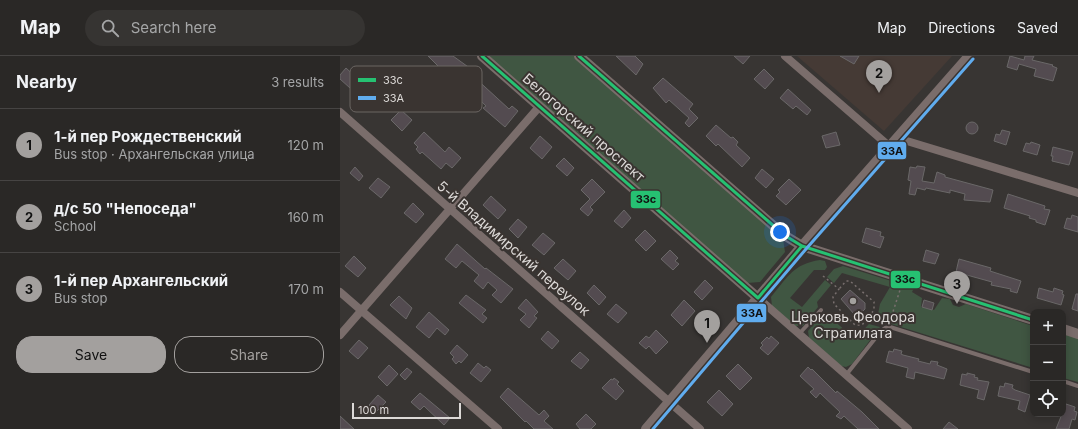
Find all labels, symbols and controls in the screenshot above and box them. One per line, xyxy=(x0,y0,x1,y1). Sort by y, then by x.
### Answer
search box xyxy=(85,10,365,46)
text: Map xyxy=(20,16,61,39)
icon: search xyxy=(99,17,121,39)
text: Search here xyxy=(131,18,216,37)
text: Map xyxy=(877,19,906,36)
text: Directions xyxy=(928,19,995,36)
text: Saved xyxy=(1017,19,1058,36)
pin: 2 xyxy=(866,60,892,93)
legend xyxy=(350,66,482,112)
street label: Белогорский проспект xyxy=(519,69,649,185)
text: Nearby xyxy=(16,72,77,92)
text: 33с xyxy=(383,73,403,87)
text: 3 results xyxy=(271,74,324,90)
text: 33А xyxy=(383,91,405,105)
text: 1-й пер Рождественский xyxy=(54,127,242,146)
text: 1 xyxy=(26,137,32,153)
text: 120 m xyxy=(288,137,324,153)
line badge: 33А xyxy=(877,141,907,160)
text: 33А xyxy=(881,144,903,158)
text: Bus stop · Архангельская улица xyxy=(54,146,255,162)
street label: 5-й Владимирский переулок xyxy=(434,177,594,319)
line badge: 33с xyxy=(630,190,661,209)
text: 33с xyxy=(636,192,657,206)
text: д/с 50 "Непоседа" xyxy=(54,199,197,218)
text: 2 xyxy=(25,209,33,225)
text: 160 m xyxy=(287,209,324,225)
text: School xyxy=(54,218,96,234)
your location xyxy=(770,222,790,242)
line badge: 33с xyxy=(890,270,921,289)
text: 1-й пер Архангельский xyxy=(54,271,228,290)
pin: 3 xyxy=(944,271,970,304)
text: 33с xyxy=(895,272,916,286)
text: 3 xyxy=(25,281,33,297)
text: 170 m xyxy=(288,281,324,297)
text: Bus stop xyxy=(54,290,107,306)
marker: Церковь Феодора Стратилата xyxy=(848,296,858,306)
line badge: 33А xyxy=(736,303,767,323)
text: 33А xyxy=(741,306,763,320)
place label: Церковь Феодора Стратилата xyxy=(791,308,915,341)
map controls xyxy=(1030,309,1066,417)
button: + xyxy=(1030,309,1066,345)
pin: 1 xyxy=(694,310,720,343)
button: Save xyxy=(16,336,166,373)
button: Share xyxy=(174,336,324,373)
button: − xyxy=(1030,345,1066,381)
button: locate xyxy=(1030,381,1066,417)
scale bar xyxy=(352,401,461,420)
text: 100 m xyxy=(358,403,389,417)

